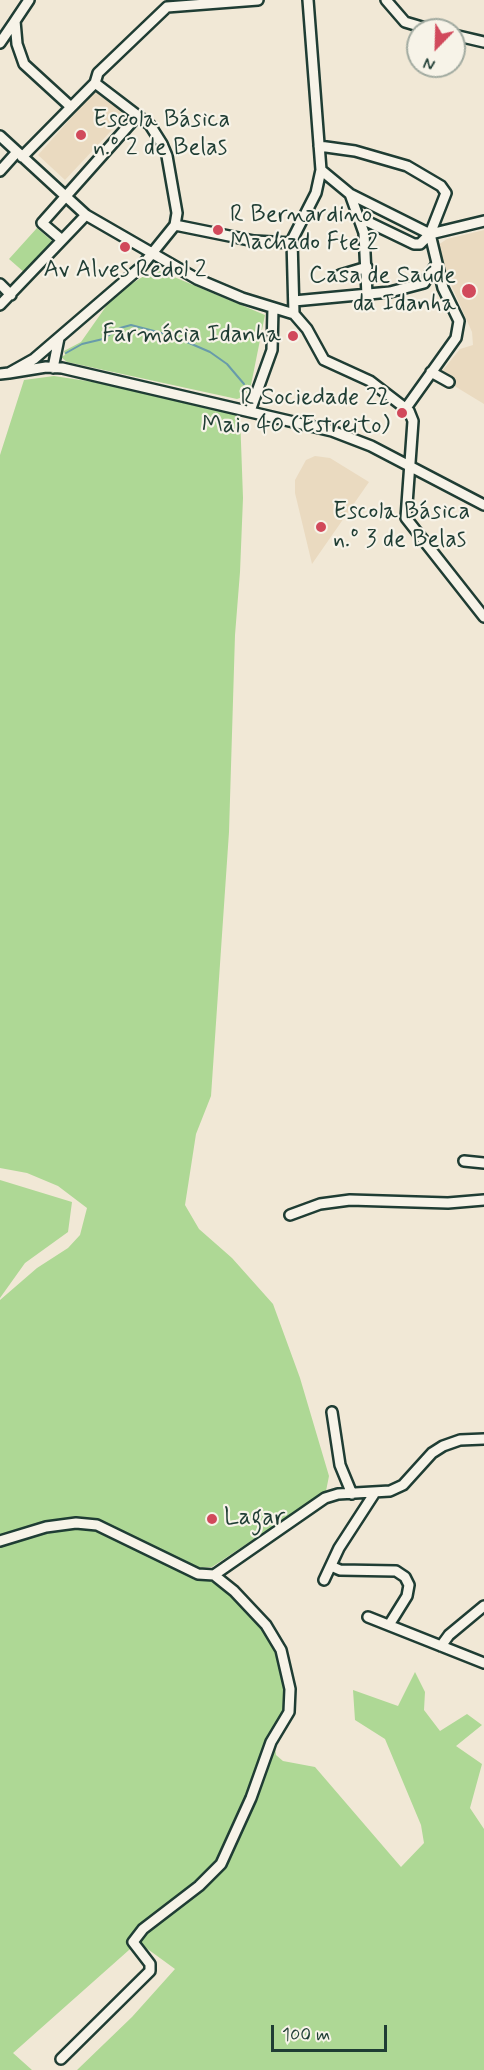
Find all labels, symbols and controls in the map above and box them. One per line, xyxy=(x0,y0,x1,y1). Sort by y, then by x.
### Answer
north arrow xyxy=(406,18,466,78)
text: N xyxy=(421,51,439,75)
place label: Escola Básica n.º 2 de Belas xyxy=(93,107,230,163)
marker: Escola Básica n.º 2 de Belas xyxy=(74,128,88,142)
place label: R Bernardino Machado Fte 2 xyxy=(230,202,378,258)
marker: R Bernardino Machado Fte 2 xyxy=(211,223,225,237)
marker: Av Alves Redol 2 xyxy=(118,240,132,254)
place label: Av Alves Redol 2 xyxy=(43,257,207,285)
place label: Casa de Saúde da Idanha xyxy=(309,263,456,319)
marker: Casa de Saúde da Idanha xyxy=(460,282,478,300)
place label: Farmácia Idanha xyxy=(102,322,281,350)
marker: Farmácia Idanha xyxy=(286,329,300,343)
place label: R Sociedade 22 Maio 40 (Estreito) xyxy=(202,385,390,441)
marker: R Sociedade 22 Maio 40 (Estreito) xyxy=(395,406,409,420)
place label: Escola Básica n.º 3 de Belas xyxy=(333,499,470,555)
marker: Escola Básica n.º 3 de Belas xyxy=(314,520,328,534)
place label: Lagar xyxy=(224,1505,285,1533)
marker: Lagar xyxy=(205,1512,219,1526)
scale bar xyxy=(274,2013,390,2051)
text: 100 m xyxy=(282,2023,330,2047)

